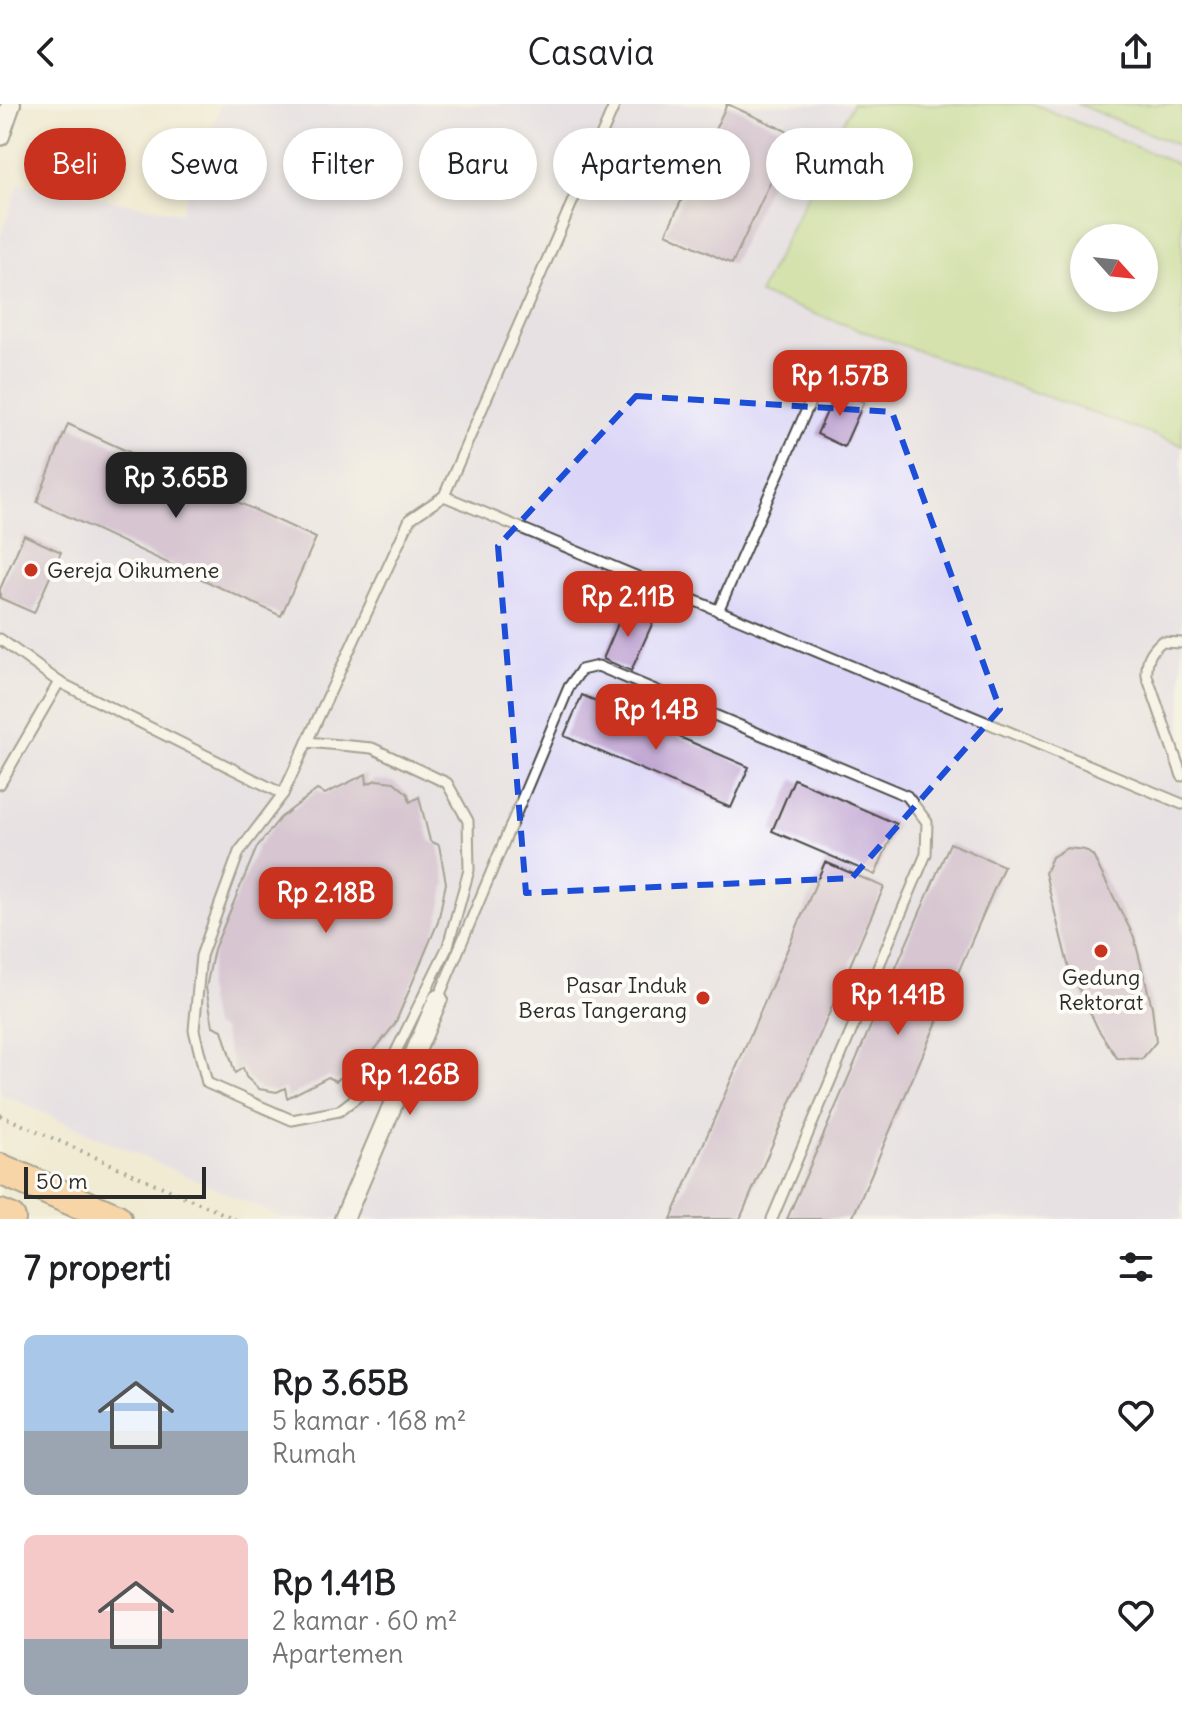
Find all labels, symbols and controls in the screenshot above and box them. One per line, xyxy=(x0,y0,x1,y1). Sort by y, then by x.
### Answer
icon: back xyxy=(24,30,68,74)
text: Casavia xyxy=(528,30,654,75)
icon: share xyxy=(1114,30,1158,74)
chip: Beli xyxy=(24,128,126,200)
chip: Sewa xyxy=(142,128,267,200)
chip: Filter xyxy=(283,128,403,200)
chip: Baru xyxy=(419,128,537,200)
chip: Apartemen xyxy=(553,128,750,200)
chip: Rumah xyxy=(766,128,913,200)
north arrow xyxy=(1070,224,1158,312)
map controls xyxy=(1070,224,1158,312)
pin: Rp 1.57B xyxy=(757,350,923,418)
text: Rp 1.57B xyxy=(791,359,889,392)
pin: Rp 3.65B xyxy=(93,452,259,520)
text: Rp 3.65B xyxy=(124,461,228,494)
place label: Gereja Oikumene xyxy=(47,556,219,584)
marker: Gereja Oikumene xyxy=(22,561,40,579)
pin: Rp 2.11B xyxy=(545,571,711,639)
text: Rp 2.11B xyxy=(581,580,675,613)
pin: Rp 1.4B xyxy=(582,684,730,752)
text: Rp 1.4B xyxy=(614,693,698,726)
pin: Rp 2.18B xyxy=(243,867,409,935)
text: Rp 2.18B xyxy=(277,876,375,909)
marker: Gedung Rektorat xyxy=(1092,942,1110,960)
place label: Gedung Rektorat xyxy=(1058,963,1144,1016)
pin: Rp 1.41B xyxy=(815,969,981,1037)
place label: Pasar Induk Beras Tangerang xyxy=(518,971,687,1024)
text: Rp 1.41B xyxy=(851,978,945,1011)
marker: Pasar Induk Beras Tangerang xyxy=(694,989,712,1007)
pin: Rp 1.26B xyxy=(327,1049,493,1117)
text: Rp 1.26B xyxy=(360,1058,460,1091)
scale bar xyxy=(24,1163,206,1199)
text: 50 m xyxy=(36,1167,88,1195)
icon: filters xyxy=(1114,1245,1158,1289)
text: 7 properti xyxy=(24,1246,171,1289)
text: Rp 3.65B xyxy=(272,1361,409,1404)
icon: home xyxy=(88,1367,184,1463)
icon: heart xyxy=(1114,1393,1158,1437)
text: 5 kamar · 168 m² xyxy=(272,1404,466,1437)
text: Rumah xyxy=(272,1437,356,1470)
text: Rp 1.41B xyxy=(272,1561,396,1604)
icon: home xyxy=(88,1567,184,1663)
icon: heart xyxy=(1114,1593,1158,1637)
text: 2 kamar · 60 m² xyxy=(272,1604,458,1637)
text: Apartemen xyxy=(272,1637,403,1670)

